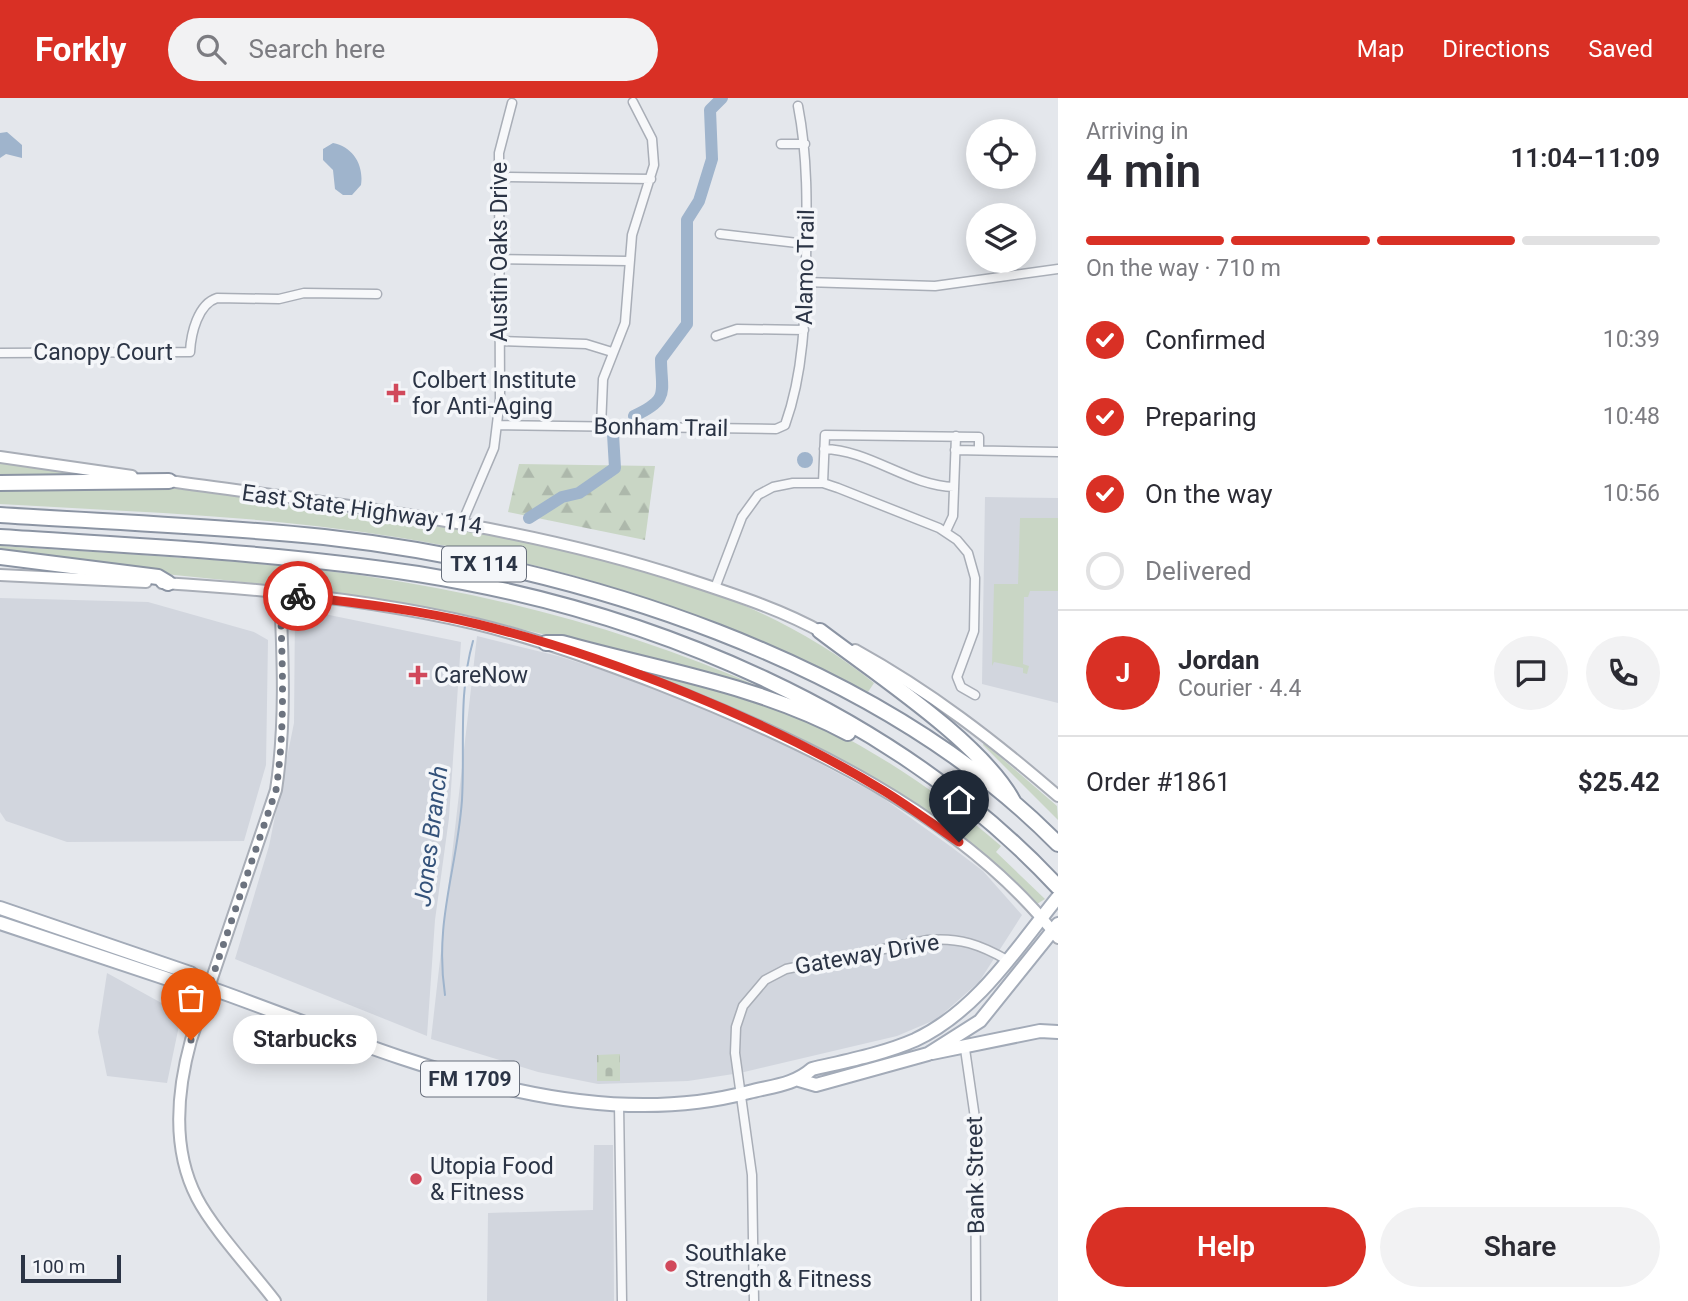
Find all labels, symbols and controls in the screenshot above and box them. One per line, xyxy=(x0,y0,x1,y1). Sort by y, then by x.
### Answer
search box xyxy=(168,18,658,81)
text: Forkly xyxy=(35,30,126,69)
icon: search xyxy=(192,30,230,68)
text: Search here xyxy=(248,34,385,64)
text: Map xyxy=(1357,35,1404,63)
text: Directions xyxy=(1442,35,1550,63)
text: Saved xyxy=(1588,35,1653,63)
text: Arriving in xyxy=(1086,118,1189,145)
map controls xyxy=(966,119,1036,273)
button: locate xyxy=(966,119,1036,189)
text: 11:04–11:09 xyxy=(1510,143,1660,173)
text: 4 min xyxy=(1086,144,1201,198)
street label: Austin Oaks Drive xyxy=(486,162,513,342)
button: layers xyxy=(966,203,1036,273)
street label: Alamo Trail xyxy=(791,209,820,325)
text: On the way · 710 m xyxy=(1086,255,1281,282)
icon: check xyxy=(1086,321,1124,359)
text: Confirmed xyxy=(1145,325,1266,355)
text: 10:39 xyxy=(1603,326,1660,353)
street label: Canopy Court xyxy=(33,339,173,366)
place label: Colbert Institute for Anti-Aging xyxy=(412,367,576,420)
marker: Colbert Institute for Anti-Aging xyxy=(386,383,406,403)
icon: check xyxy=(1086,398,1124,436)
text: Preparing xyxy=(1145,402,1257,432)
text: 10:48 xyxy=(1603,403,1660,430)
street label: Bonham Trail xyxy=(593,413,729,442)
icon: check xyxy=(1086,475,1124,513)
street label: East State Highway 114 xyxy=(240,479,484,540)
text: On the way xyxy=(1145,479,1273,509)
text: 10:56 xyxy=(1603,480,1660,507)
road number: TX 114 xyxy=(442,546,526,582)
text: Delivered xyxy=(1145,556,1252,586)
courier xyxy=(263,561,333,631)
icon: bike xyxy=(279,577,317,615)
button: chat xyxy=(1494,636,1568,710)
button: phone xyxy=(1586,636,1660,710)
text: Jordan xyxy=(1178,645,1260,675)
text: J xyxy=(1116,658,1130,688)
place label: CareNow xyxy=(434,662,528,689)
marker: CareNow xyxy=(408,665,428,685)
text: Courier · 4.4 xyxy=(1178,675,1301,702)
water label: Jones Branch xyxy=(408,764,454,908)
text: Order #1861 xyxy=(1086,767,1231,797)
text: $25.42 xyxy=(1578,767,1660,797)
pin xyxy=(929,770,989,842)
icon: home xyxy=(940,781,978,819)
street label: Gateway Drive xyxy=(793,929,941,980)
pin xyxy=(161,968,221,1040)
icon: bag xyxy=(172,979,210,1017)
callout: Starbucks xyxy=(233,1016,376,1065)
text: Starbucks xyxy=(253,1026,357,1053)
road number: FM 1709 xyxy=(421,1062,519,1096)
street label: Bank Street xyxy=(961,1116,990,1234)
place label: Utopia Food & Fitness xyxy=(430,1153,554,1206)
marker: Utopia Food & Fitness xyxy=(408,1171,424,1187)
button: Help xyxy=(1086,1207,1366,1287)
button: Share xyxy=(1380,1207,1660,1287)
place label: Southlake Strength & Fitness xyxy=(685,1240,872,1293)
scale bar xyxy=(21,1252,121,1284)
text: 100 m xyxy=(32,1255,85,1278)
marker: Southlake Strength & Fitness xyxy=(663,1258,679,1274)

